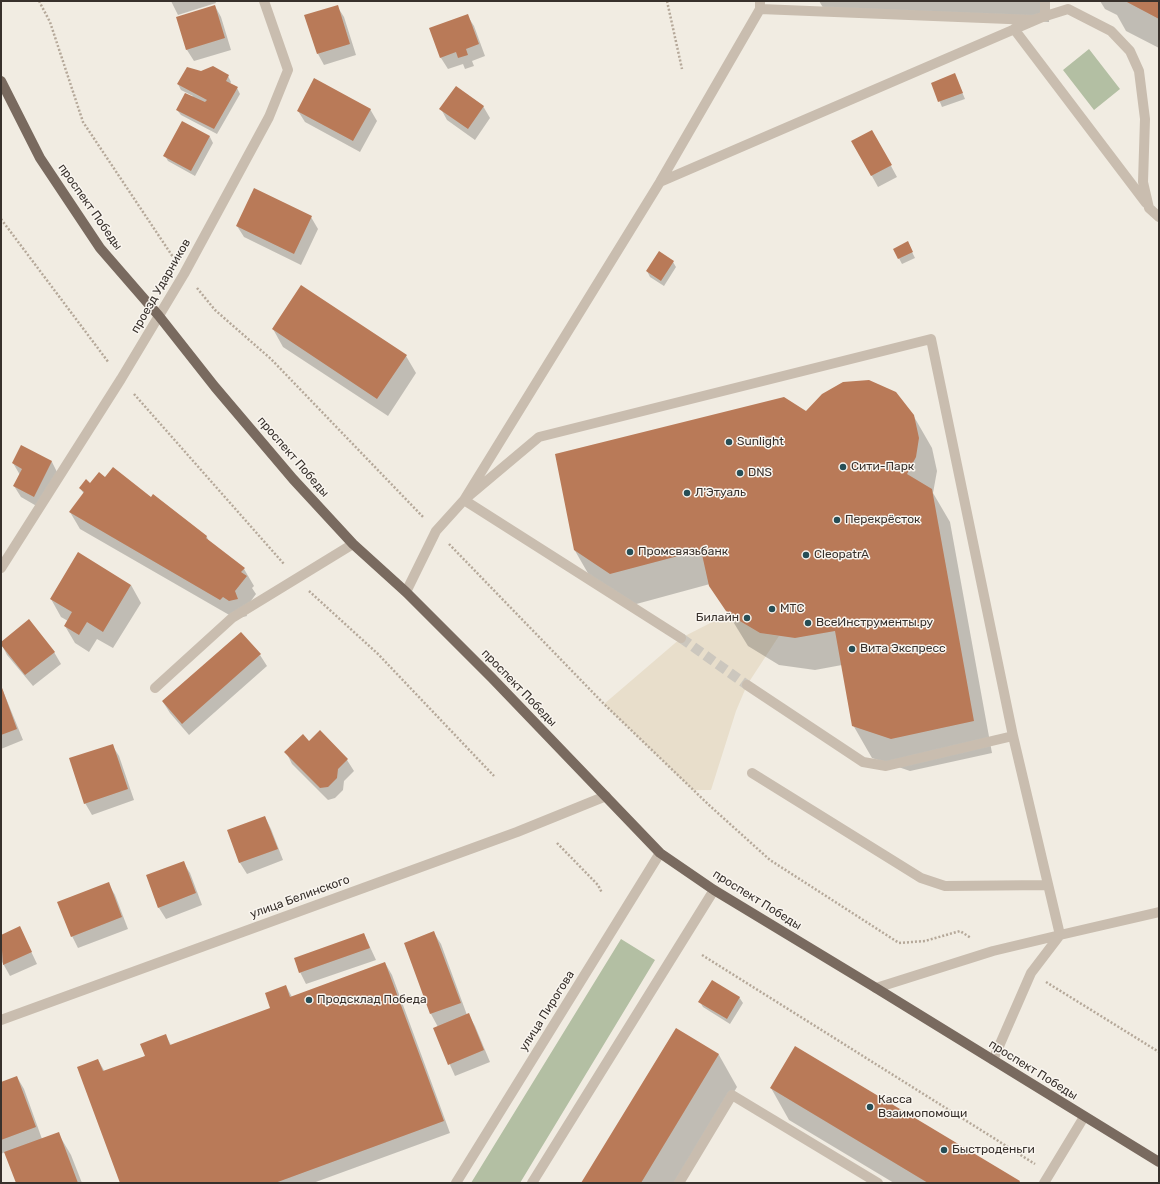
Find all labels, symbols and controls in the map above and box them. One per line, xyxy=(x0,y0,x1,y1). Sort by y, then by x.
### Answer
street label: проспект Победы xyxy=(55,161,125,253)
street label: проезд Ударников xyxy=(128,236,194,336)
street label: проспект Победы xyxy=(254,414,332,500)
place label: Sunlight xyxy=(737,435,784,449)
marker: Sunlight xyxy=(724,437,734,447)
place label: Сити-Парк xyxy=(851,460,914,474)
marker: Сити-Парк xyxy=(838,462,848,472)
place label: DNS xyxy=(748,466,772,480)
marker: DNS xyxy=(735,468,745,478)
place label: Л'Этуаль xyxy=(695,486,746,500)
marker: Л'Этуаль xyxy=(682,488,692,498)
place label: Перекрёсток xyxy=(845,513,921,527)
marker: Перекрёсток xyxy=(832,515,842,525)
place label: Промсвязьбанк xyxy=(638,545,728,559)
marker: Промсвязьбанк xyxy=(625,547,635,557)
place label: CleopatrA xyxy=(814,548,869,562)
marker: CleopatrA xyxy=(801,550,811,560)
place label: МТС xyxy=(780,602,804,616)
marker: МТС xyxy=(767,604,777,614)
place label: Билайн xyxy=(696,611,739,625)
marker: Билайн xyxy=(742,613,752,623)
place label: ВсеИнструменты.ру xyxy=(816,616,933,630)
marker: ВсеИнструменты.ру xyxy=(803,618,813,628)
place label: Вита Экспресс xyxy=(860,642,946,656)
marker: Вита Экспресс xyxy=(847,644,857,654)
street label: проспект Победы xyxy=(478,646,560,730)
street label: проспект Победы xyxy=(710,867,804,933)
street label: улица Белинского xyxy=(248,872,352,922)
street label: улица Пирогова xyxy=(516,968,578,1054)
place label: Продсклад Победа xyxy=(317,993,427,1007)
marker: Продсклад Победа xyxy=(304,995,314,1005)
street label: проспект Победы xyxy=(986,1037,1080,1103)
place label: Касса Взаимопомощи xyxy=(878,1093,967,1121)
marker: Касса Взаимопомощи xyxy=(865,1102,875,1112)
place label: Быстроденьги xyxy=(952,1143,1035,1157)
marker: Быстроденьги xyxy=(939,1145,949,1155)

